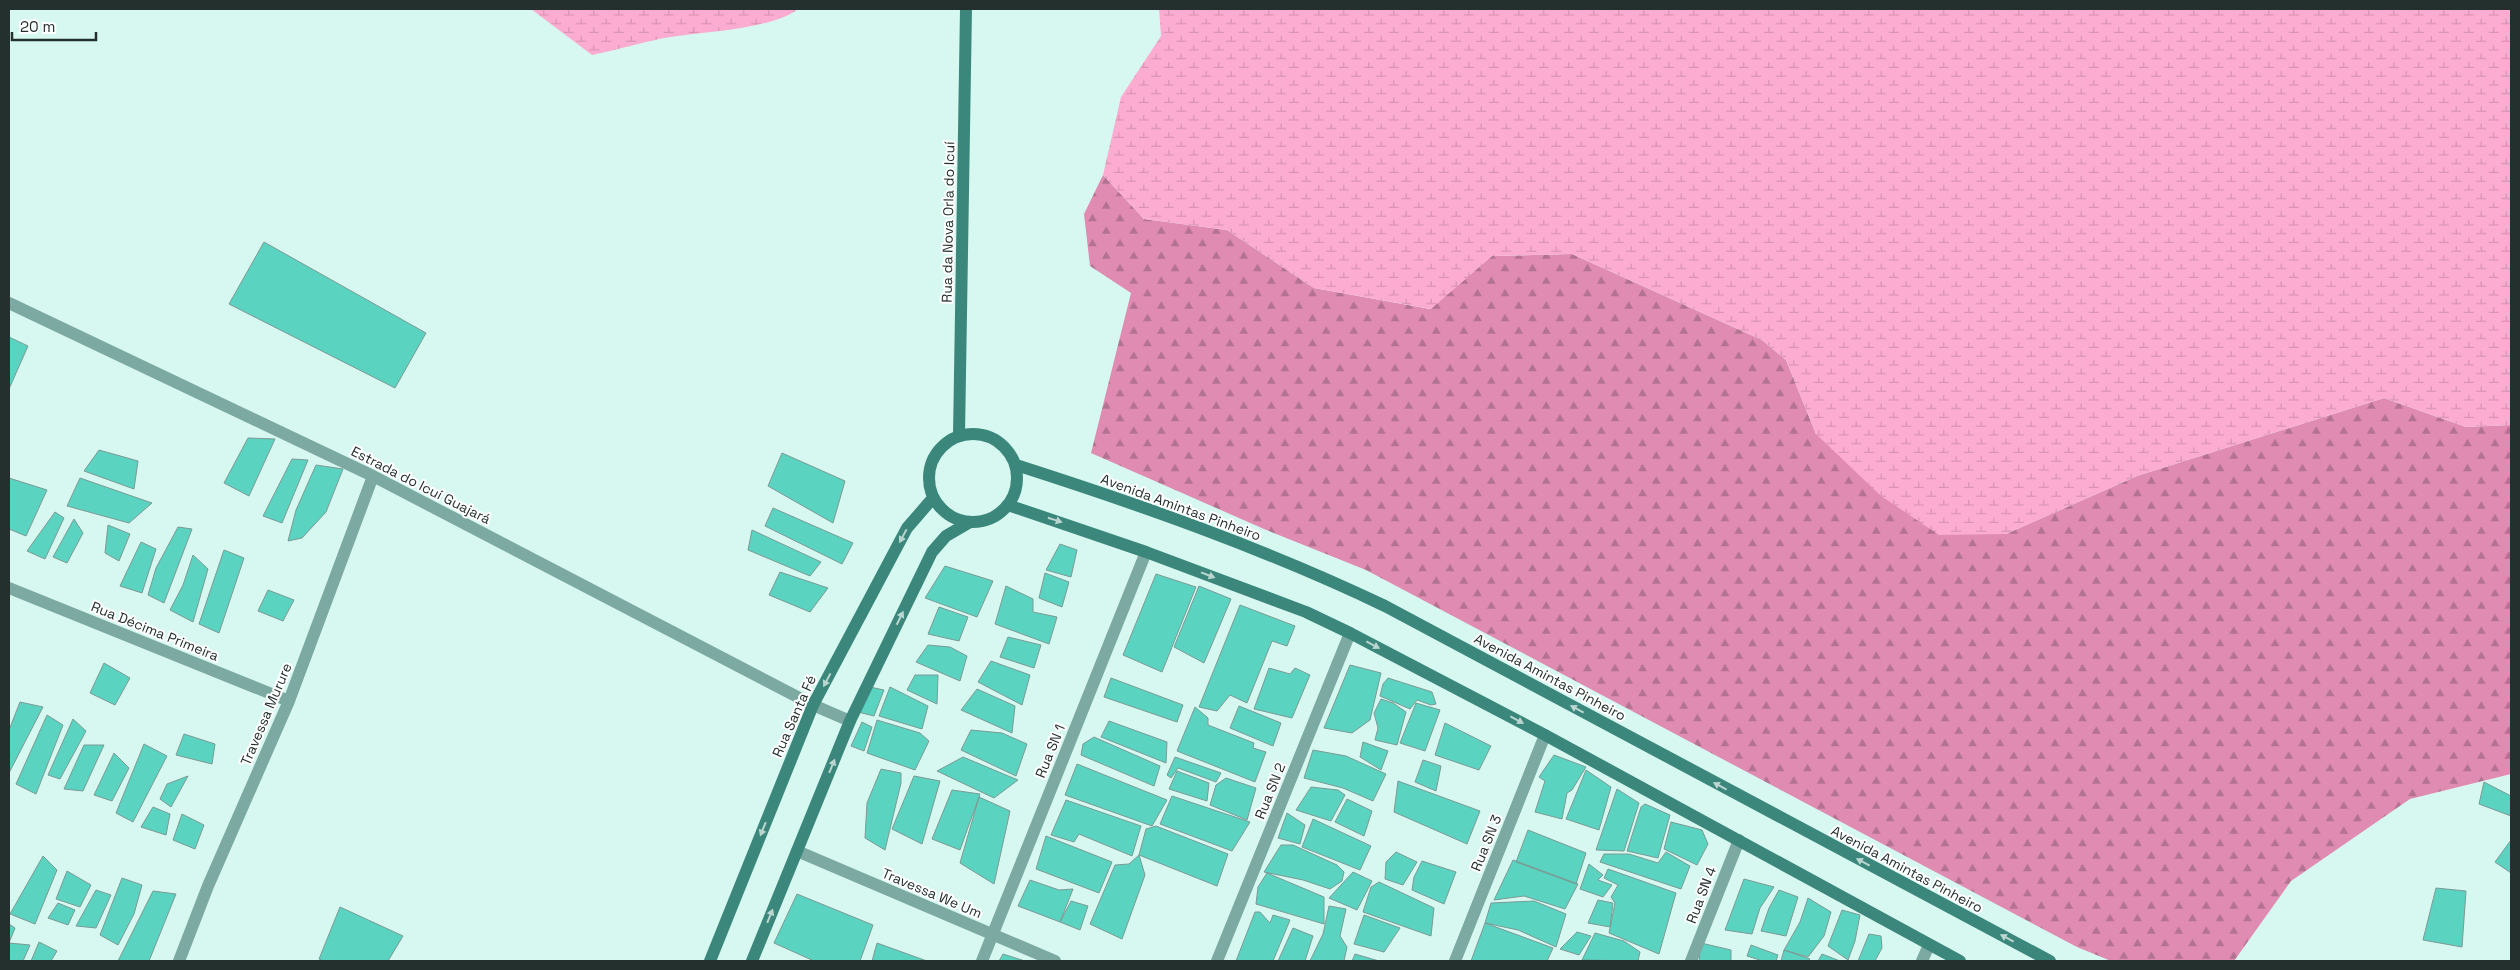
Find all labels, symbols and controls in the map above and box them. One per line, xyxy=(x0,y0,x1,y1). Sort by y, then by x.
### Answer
scale bar xyxy=(12,10,96,42)
text: 20 m xyxy=(20,17,55,36)
street label: Rua da Nova Orla do Icuí xyxy=(938,141,958,303)
street label: Estrada do Icuí Guajará xyxy=(348,442,494,528)
street label: Avenida Amintas Pinheiro xyxy=(1098,470,1264,544)
one-way arrow xyxy=(1048,516,1063,524)
one-way arrow xyxy=(899,529,907,544)
one-way arrow xyxy=(1200,572,1215,579)
street label: Rua Décima Primeira xyxy=(89,597,221,665)
one-way arrow xyxy=(896,611,904,625)
street label: Avenida Amintas Pinheiro xyxy=(1471,629,1629,725)
one-way arrow xyxy=(1366,641,1381,649)
street label: Travessa Murure xyxy=(236,660,296,768)
street label: Rua Santa Fé xyxy=(768,672,820,760)
one-way arrow xyxy=(823,672,831,687)
one-way arrow xyxy=(1569,705,1584,713)
one-way arrow xyxy=(1510,716,1525,724)
street label: Rua SN 1 xyxy=(1031,721,1069,781)
one-way arrow xyxy=(828,758,836,773)
street label: Rua SN 2 xyxy=(1251,760,1289,822)
one-way arrow xyxy=(1712,782,1727,790)
street label: Rua SN 3 xyxy=(1467,812,1505,874)
street label: Avenida Amintas Pinheiro xyxy=(1828,821,1986,917)
one-way arrow xyxy=(759,822,767,837)
one-way arrow xyxy=(1856,858,1870,867)
street label: Travessa We Um xyxy=(879,864,985,922)
street label: Rua SN 4 xyxy=(1682,864,1720,926)
one-way arrow xyxy=(767,909,775,923)
one-way arrow xyxy=(2000,934,2013,943)

